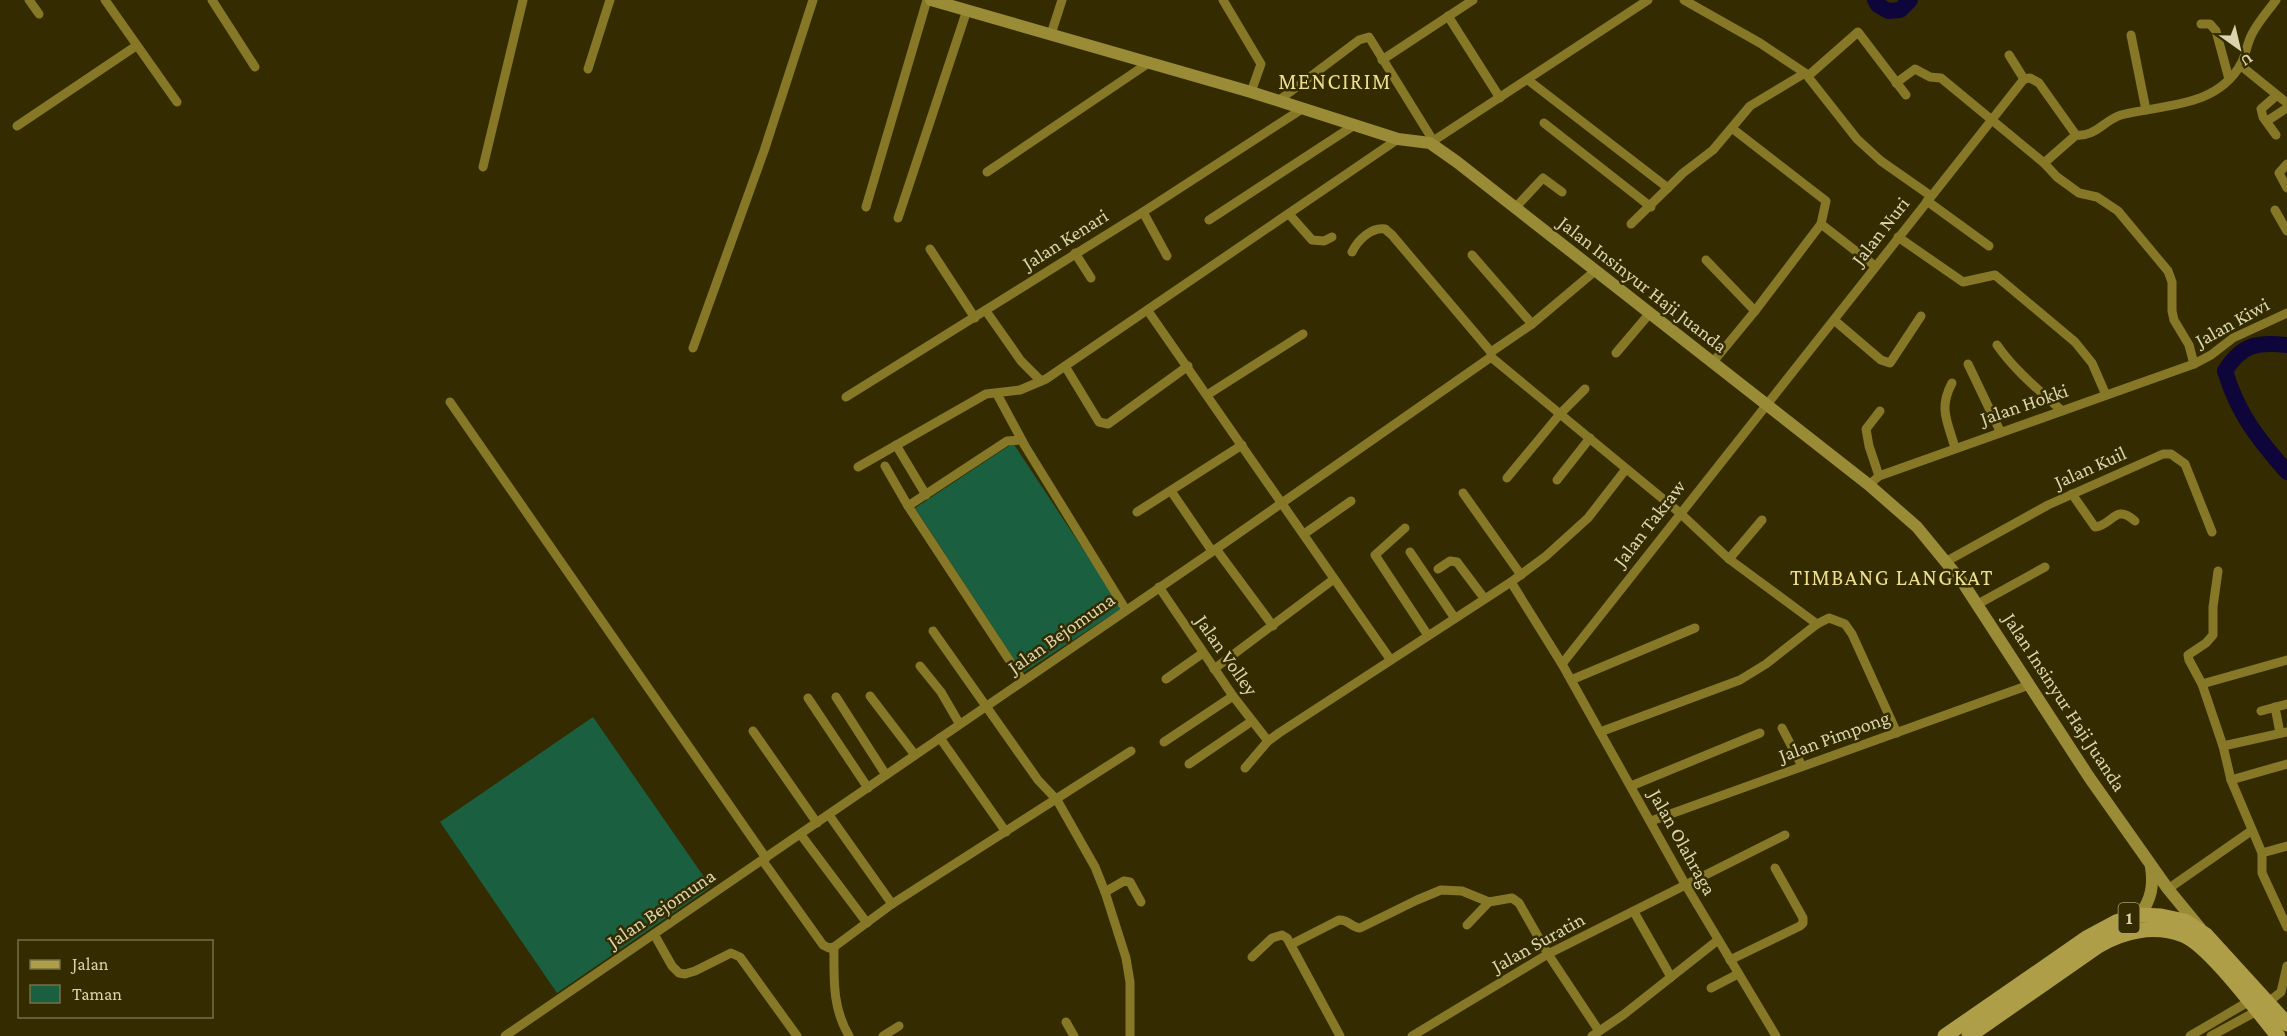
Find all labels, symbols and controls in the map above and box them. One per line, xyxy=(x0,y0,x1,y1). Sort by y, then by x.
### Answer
north arrow xyxy=(2209,18,2269,78)
text: U xyxy=(2238,50,2256,70)
district label: MENCIRIM xyxy=(1278,69,1392,94)
street label: Jalan Nuri xyxy=(1845,193,1914,272)
street label: Jalan Kenari xyxy=(1017,204,1112,276)
street label: Jalan Insinyur Haji Juanda xyxy=(1552,210,1732,358)
street label: Jalan Kiwi xyxy=(2190,293,2273,353)
street label: Jalan Hokki xyxy=(1975,379,2071,431)
street label: Jalan Kuil xyxy=(2049,441,2130,494)
street label: Jalan Takraw xyxy=(1607,475,1691,573)
district label: TIMBANG LANGKAT xyxy=(1790,565,1994,590)
street label: Jalan Bejomuna xyxy=(1002,588,1119,680)
street label: Jalan Insinyur Haji Juanda xyxy=(1997,607,2131,796)
street label: Jalan Volley xyxy=(1189,609,1263,701)
street label: Jalan Pimpong xyxy=(1774,706,1893,768)
street label: Jalan Olahraga xyxy=(1643,783,1721,899)
street label: Jalan Bejomuna xyxy=(601,864,720,954)
road number: 1 xyxy=(2118,903,2140,933)
street label: Jalan Suratin xyxy=(1486,907,1589,978)
legend xyxy=(18,940,213,1018)
text: Jalan xyxy=(70,954,109,974)
text: Taman xyxy=(72,984,122,1004)

